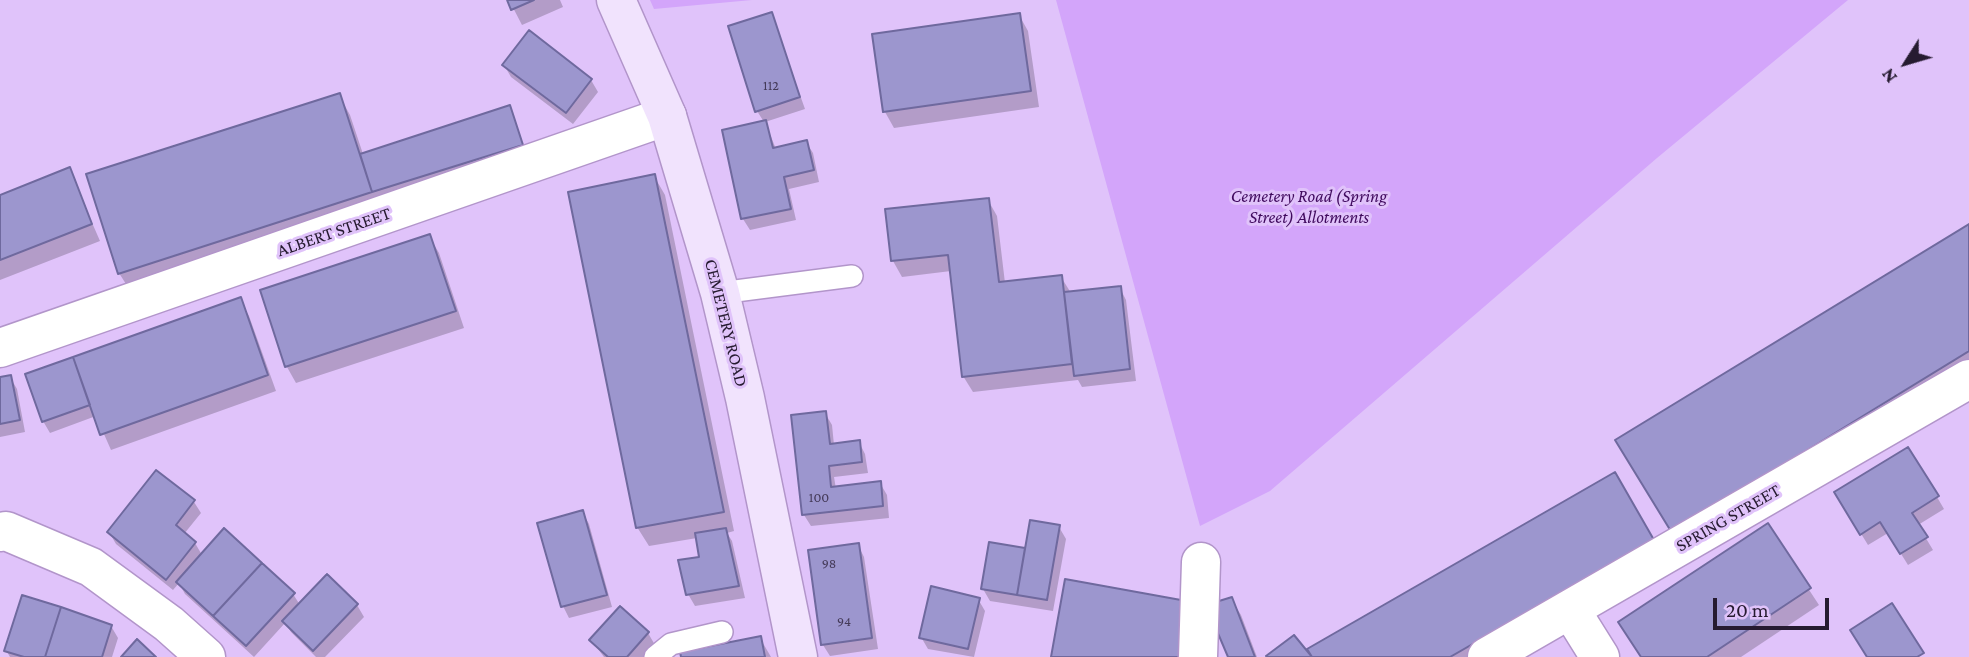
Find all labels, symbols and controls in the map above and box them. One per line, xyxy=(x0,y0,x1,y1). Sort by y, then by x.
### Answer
north arrow xyxy=(1871,28,1941,98)
text: N xyxy=(1877,64,1901,87)
house number: 112 xyxy=(763,78,779,94)
park label: Cemetery Road (Spring Street) Allotments xyxy=(1231,185,1387,228)
street label: ALBERT STREET xyxy=(274,202,394,262)
street label: CEMETERY ROAD xyxy=(700,257,752,389)
street label: SPRING STREET xyxy=(1672,479,1784,557)
house number: 100 xyxy=(809,490,829,506)
house number: 98 xyxy=(822,556,836,572)
scale bar xyxy=(1717,584,1832,628)
text: 20 m xyxy=(1726,598,1769,622)
house number: 94 xyxy=(837,614,851,630)

